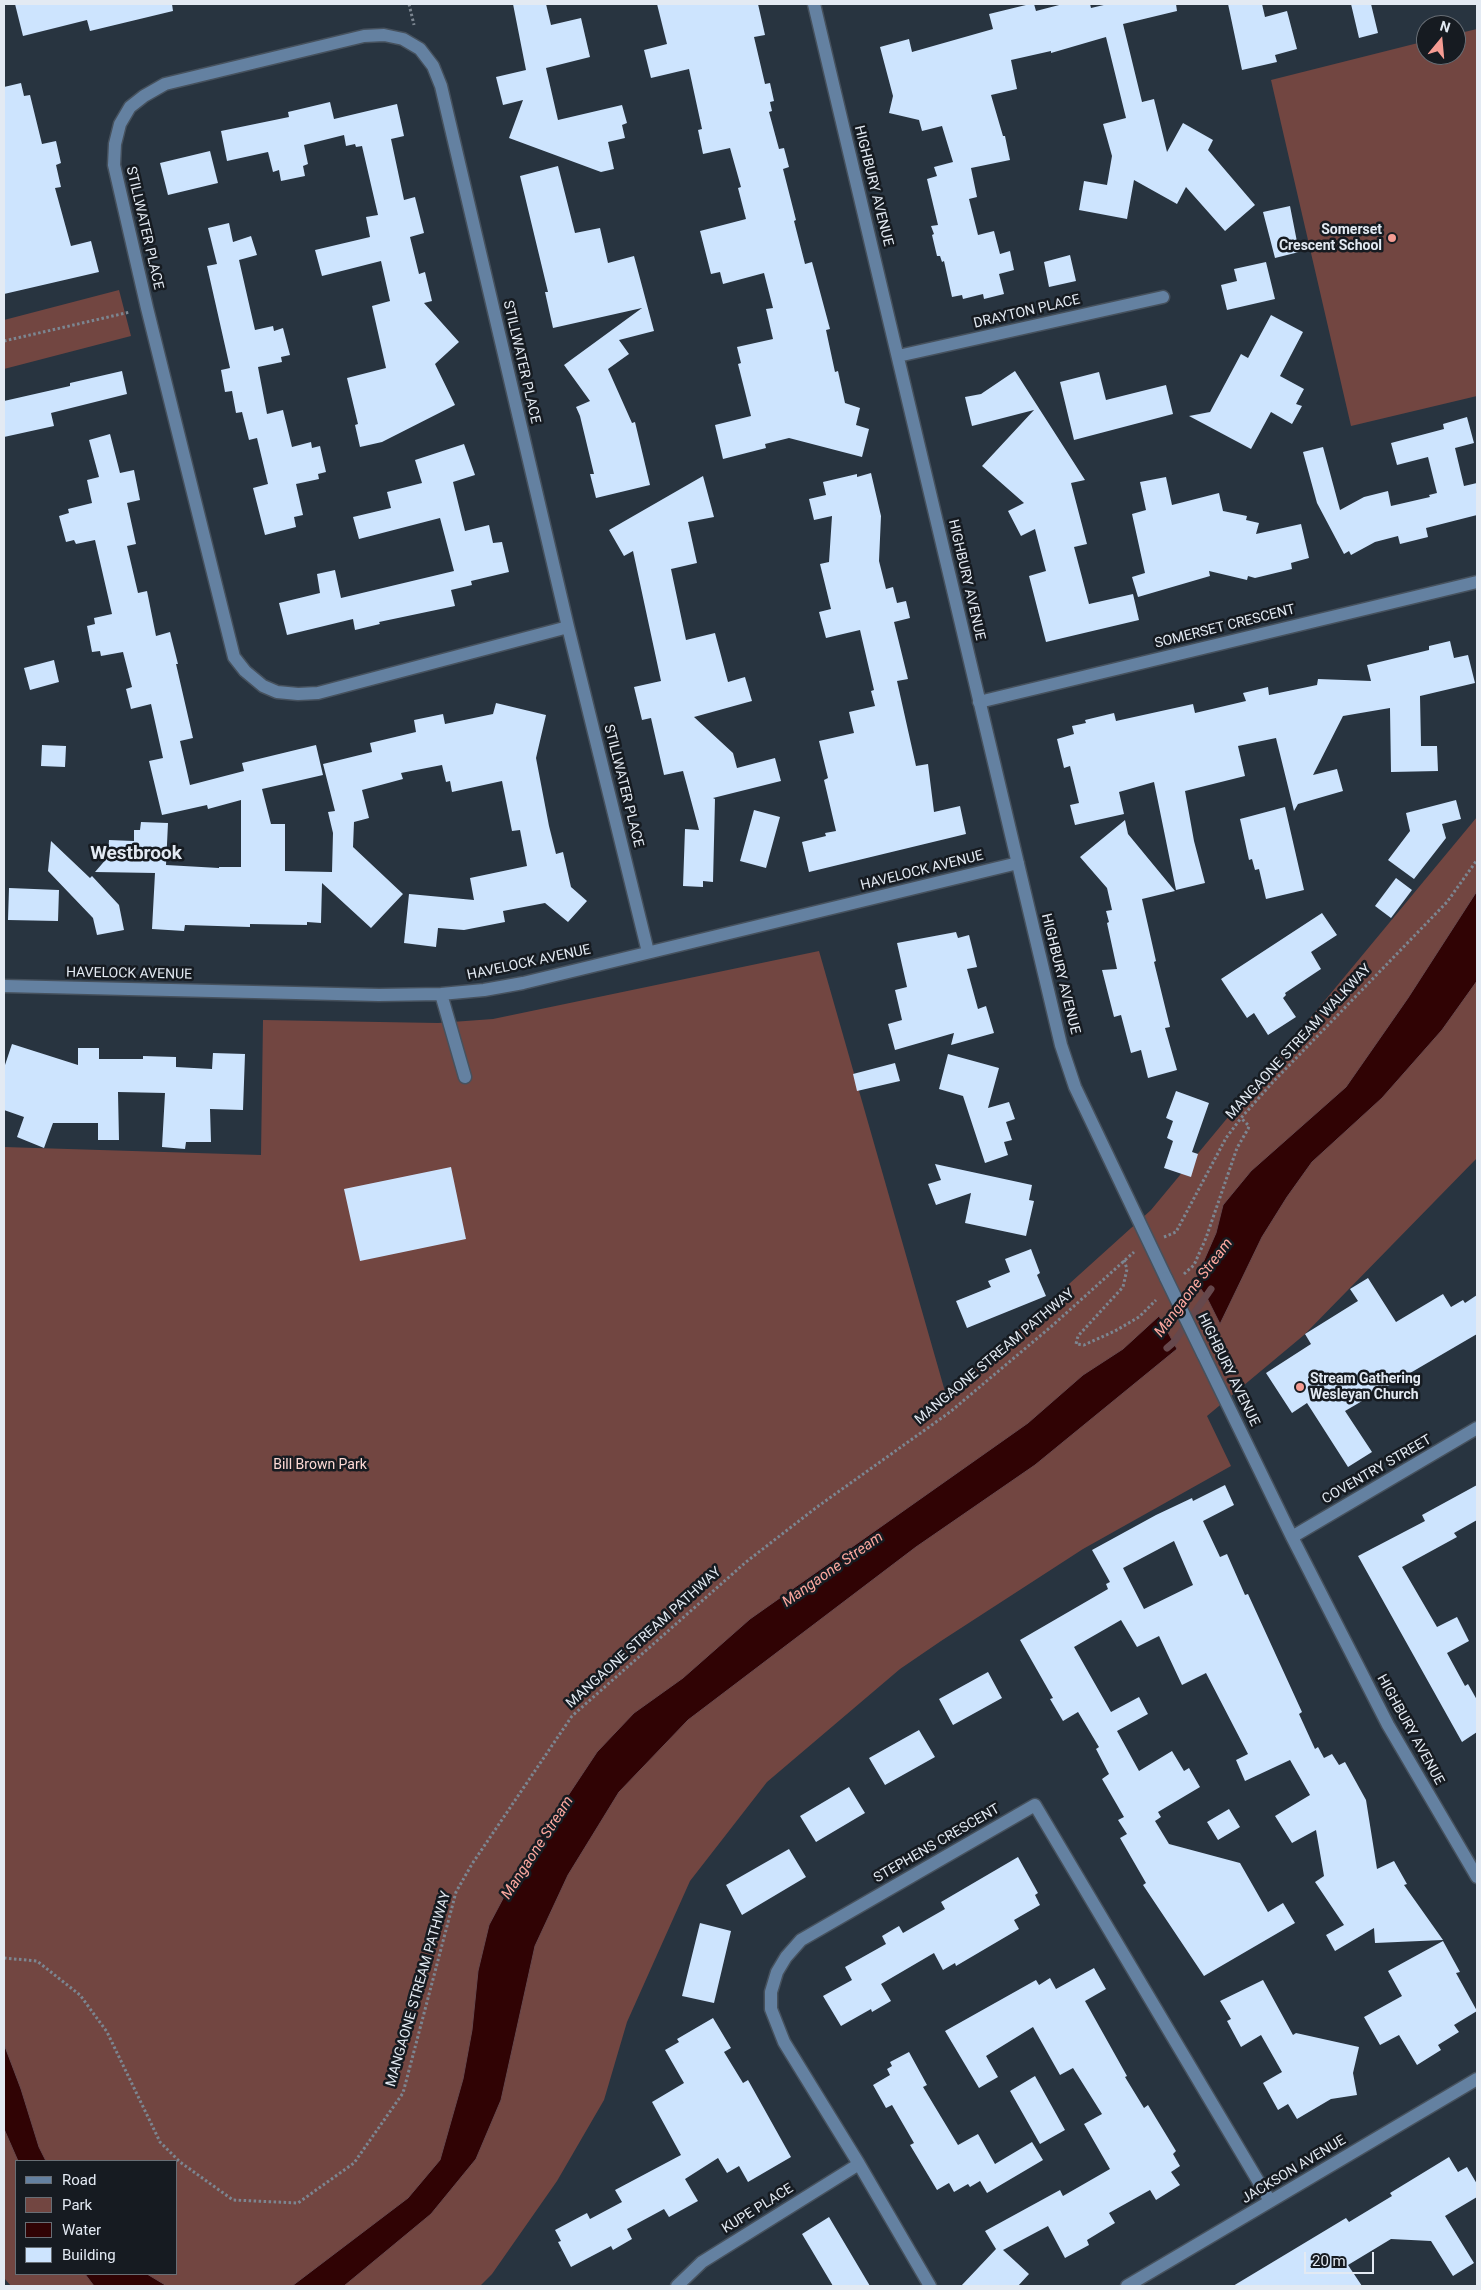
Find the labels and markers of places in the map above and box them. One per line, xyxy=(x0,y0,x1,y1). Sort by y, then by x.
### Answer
place label: Somerset Crescent School xyxy=(1279,222,1382,254)
marker: Somerset Crescent School xyxy=(1386,232,1398,244)
place label: Stream Gathering Wesleyan Church xyxy=(1310,1371,1421,1404)
marker: Stream Gathering Wesleyan Church xyxy=(1294,1381,1306,1393)

